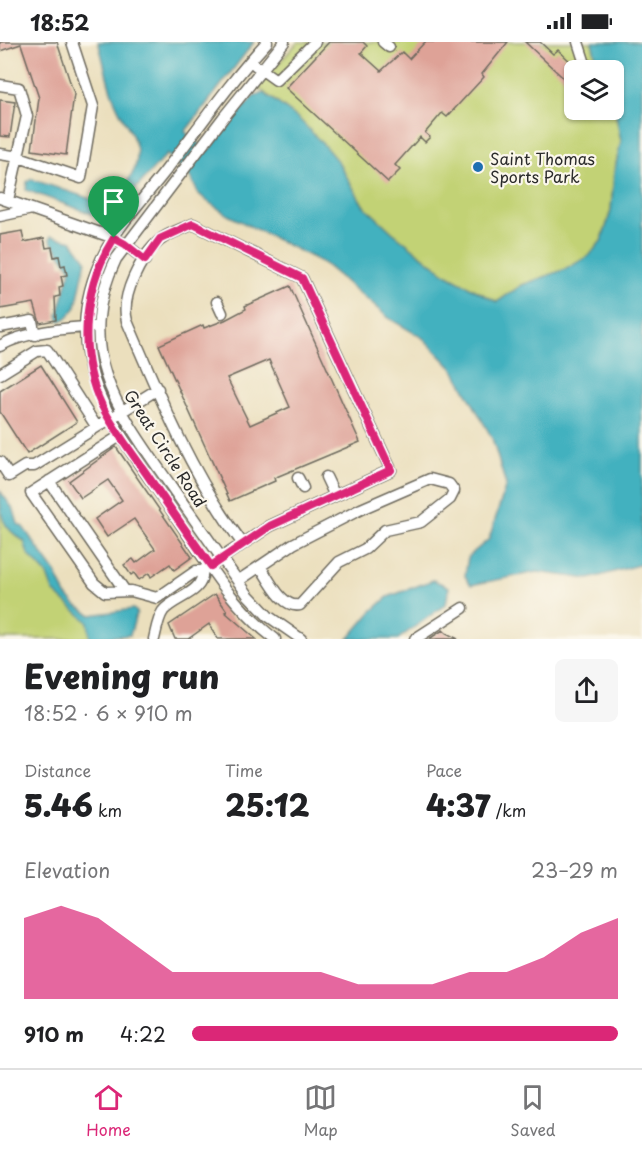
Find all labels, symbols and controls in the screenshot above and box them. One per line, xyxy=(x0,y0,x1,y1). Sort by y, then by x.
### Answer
text: 18:52 xyxy=(30,5,90,38)
map controls xyxy=(564,60,624,120)
button: layers xyxy=(564,60,624,120)
place label: Saint Thomas Sports Park xyxy=(490,146,595,188)
marker: Saint Thomas Sports Park xyxy=(471,160,485,174)
pin xyxy=(88,176,139,238)
icon: arrive xyxy=(97,185,130,218)
street label: Great Circle Road xyxy=(119,384,213,512)
text: Evening run xyxy=(24,650,219,700)
button: share xyxy=(555,659,618,722)
text: 18:52 · 6 × 910 m xyxy=(24,698,193,728)
text: Distance xyxy=(24,758,91,782)
text: Time xyxy=(225,758,263,782)
text: Pace xyxy=(426,758,462,782)
text: 5.46 xyxy=(24,782,93,827)
text: 25:12 xyxy=(225,782,309,827)
text: 4:37 xyxy=(426,782,490,827)
text: km xyxy=(93,798,122,822)
text: /km xyxy=(490,798,526,822)
text: Elevation xyxy=(24,855,110,885)
text: 23–29 m xyxy=(531,855,618,885)
text: 910 m xyxy=(24,1019,84,1049)
text: 4:22 xyxy=(120,1019,166,1049)
tab: Home xyxy=(86,1081,131,1141)
tab: Map xyxy=(303,1081,338,1141)
tab: Saved xyxy=(510,1081,556,1141)

